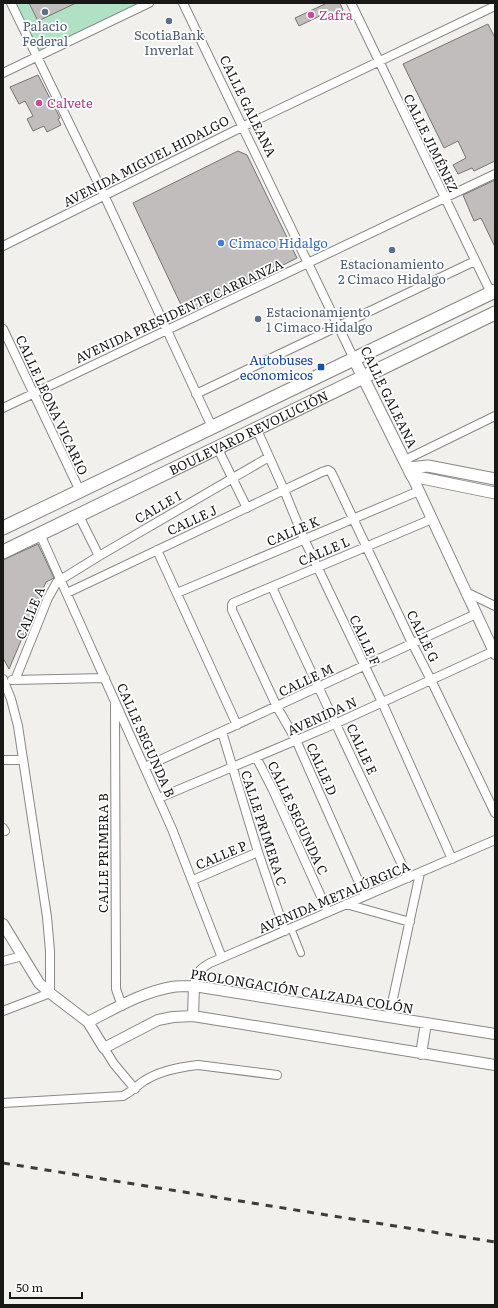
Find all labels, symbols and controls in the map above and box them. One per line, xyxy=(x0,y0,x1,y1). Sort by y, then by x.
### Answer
place label: Zafra xyxy=(319,5,353,24)
marker: Palacio Federal xyxy=(40,7,50,17)
marker: Zafra xyxy=(306,10,316,20)
place label: Palacio Federal xyxy=(22,16,69,50)
marker: ScotiaBank Inverlat xyxy=(164,16,174,26)
place label: ScotiaBank Inverlat xyxy=(134,25,205,59)
street label: CALLE GALEANA xyxy=(216,52,282,160)
street label: CALLE JIMÉNEZ xyxy=(399,90,464,195)
place label: Calvete xyxy=(47,93,93,112)
marker: Calvete xyxy=(34,98,44,108)
street label: AVENIDA MIGUEL HIDALGO xyxy=(59,110,232,211)
place label: Cimaco Hidalgo xyxy=(229,233,328,252)
marker: Cimaco Hidalgo xyxy=(216,238,226,248)
marker: Estacionamiento 2 Cimaco Hidalgo xyxy=(387,245,397,255)
street label: AVENIDA PRESIDENTE CARRANZA xyxy=(72,254,286,367)
place label: Estacionamiento 2 Cimaco Hidalgo xyxy=(338,254,446,288)
place label: Estacionamiento 1 Cimaco Hidalgo xyxy=(266,302,373,336)
marker: Estacionamiento 1 Cimaco Hidalgo xyxy=(253,314,263,324)
street label: CALLE LEONA VICARIO xyxy=(12,332,93,478)
street label: CALLE GALEANA xyxy=(357,343,423,451)
place label: Autobuses economicos xyxy=(240,350,313,384)
marker: Autobuses economicos xyxy=(316,362,326,372)
street label: BOULEVARD REVOLUCIÓN xyxy=(165,385,331,479)
street label: CALLE I xyxy=(131,486,185,528)
street label: CALLE J xyxy=(164,500,220,539)
street label: CALLE K xyxy=(263,511,322,550)
street label: CALLE L xyxy=(295,531,352,570)
street label: CALLE A xyxy=(10,583,49,642)
street label: CALLE G xyxy=(403,607,444,665)
street label: CALLE F xyxy=(345,611,385,668)
street label: CALLE M xyxy=(275,658,336,701)
street label: CALLE SEGUNDA B xyxy=(113,680,180,800)
street label: AVENIDA N xyxy=(284,692,360,739)
street label: CALLE E xyxy=(342,720,382,777)
street label: CALLE D xyxy=(302,739,342,798)
street label: CALLE SEGUNDA C xyxy=(264,758,333,878)
street label: CALLE PRIMERA C xyxy=(237,768,292,888)
street label: CALLE PRIMERA B xyxy=(93,793,112,913)
street label: CALLE P xyxy=(192,835,249,874)
street label: AVENIDA METALÚRGICA xyxy=(255,856,413,937)
street label: PROLONGACIÓN CALZADA COLÓN xyxy=(189,963,415,1018)
scale bar xyxy=(10,1274,82,1300)
text: 50 m xyxy=(16,1278,43,1296)

